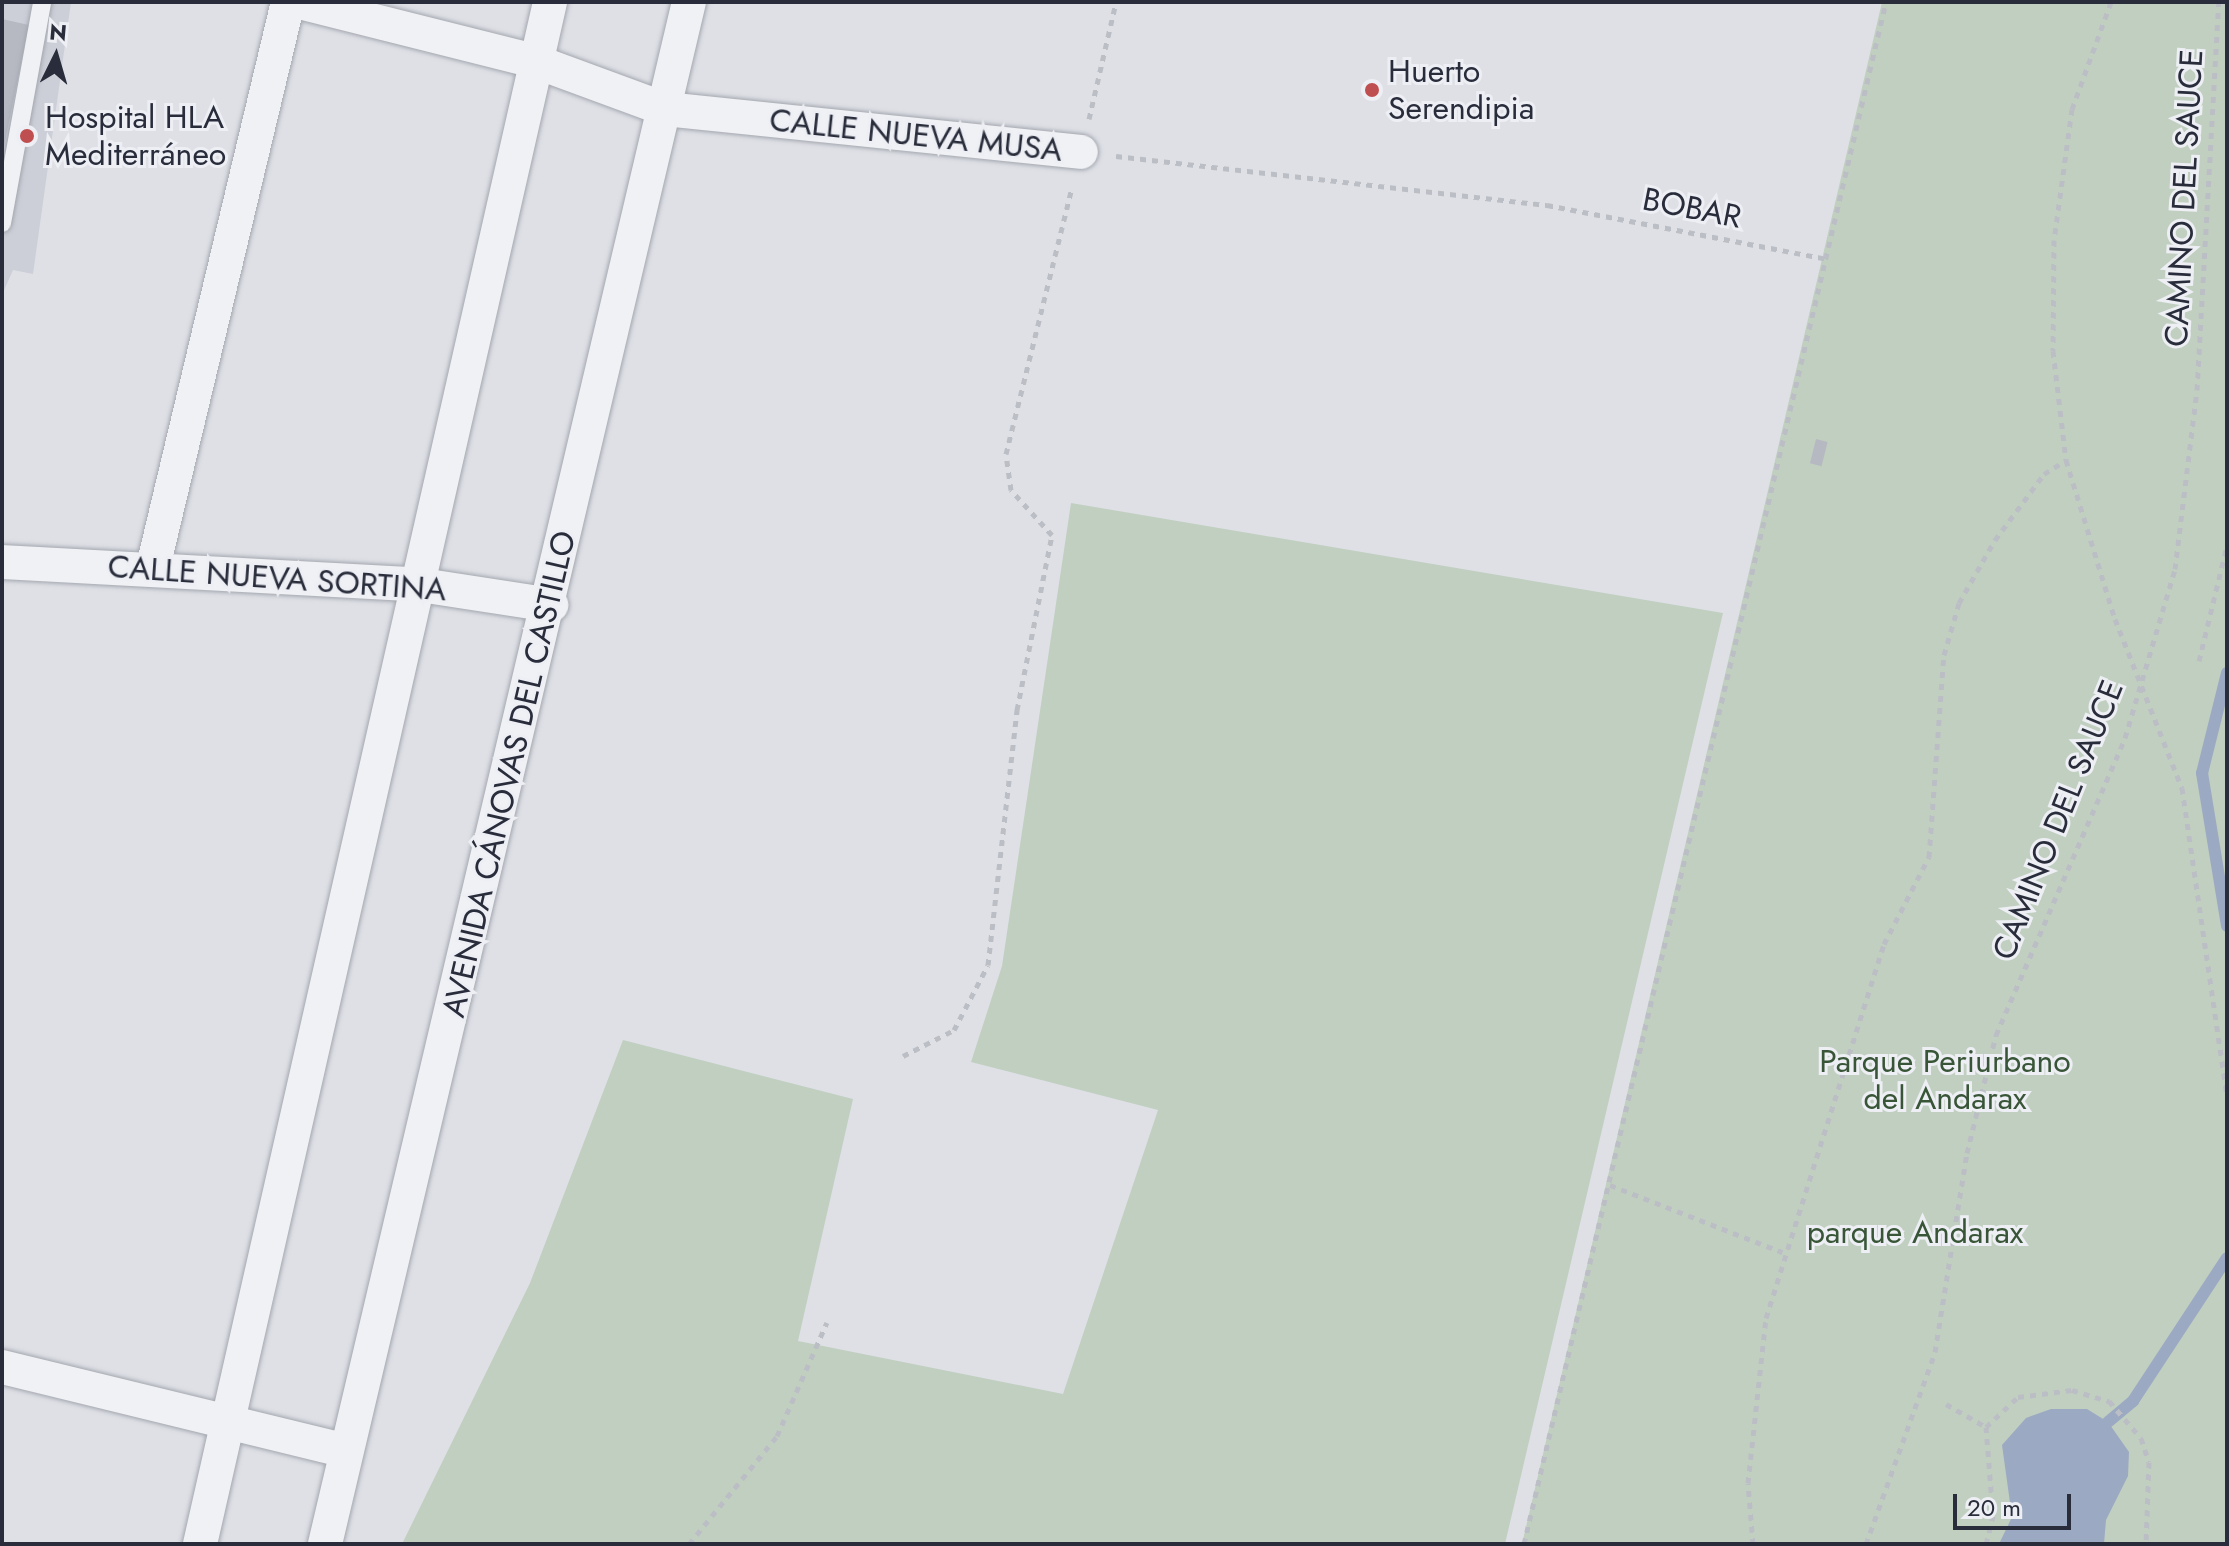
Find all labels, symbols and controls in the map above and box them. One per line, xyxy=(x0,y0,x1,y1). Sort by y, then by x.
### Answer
text: N xyxy=(48,15,68,49)
north arrow xyxy=(16,16,96,96)
street label: CAMINO DEL SAUCE xyxy=(2157,48,2211,348)
place label: Huerto Serendipia xyxy=(1388,53,1534,128)
marker: Huerto Serendipia xyxy=(1363,81,1381,99)
place label: Hospital HLA Mediterráneo xyxy=(45,99,226,174)
street label: CALLE NUEVA MUSA xyxy=(768,101,1064,169)
marker: Hospital HLA Mediterráneo xyxy=(16,125,38,147)
street label: BOBAR xyxy=(1639,180,1745,236)
street label: AVENIDA CÁNOVAS DEL CASTILLO xyxy=(434,527,584,1021)
street label: CALLE NUEVA SORTINA xyxy=(107,547,447,609)
street label: CAMINO DEL SAUCE xyxy=(1984,675,2132,965)
park label: Parque Periurbano del Andarax xyxy=(1819,1043,2071,1118)
park label: parque Andarax xyxy=(1807,1213,2023,1251)
scale bar xyxy=(1957,1478,2075,1528)
text: 20 m xyxy=(1967,1490,2021,1525)

